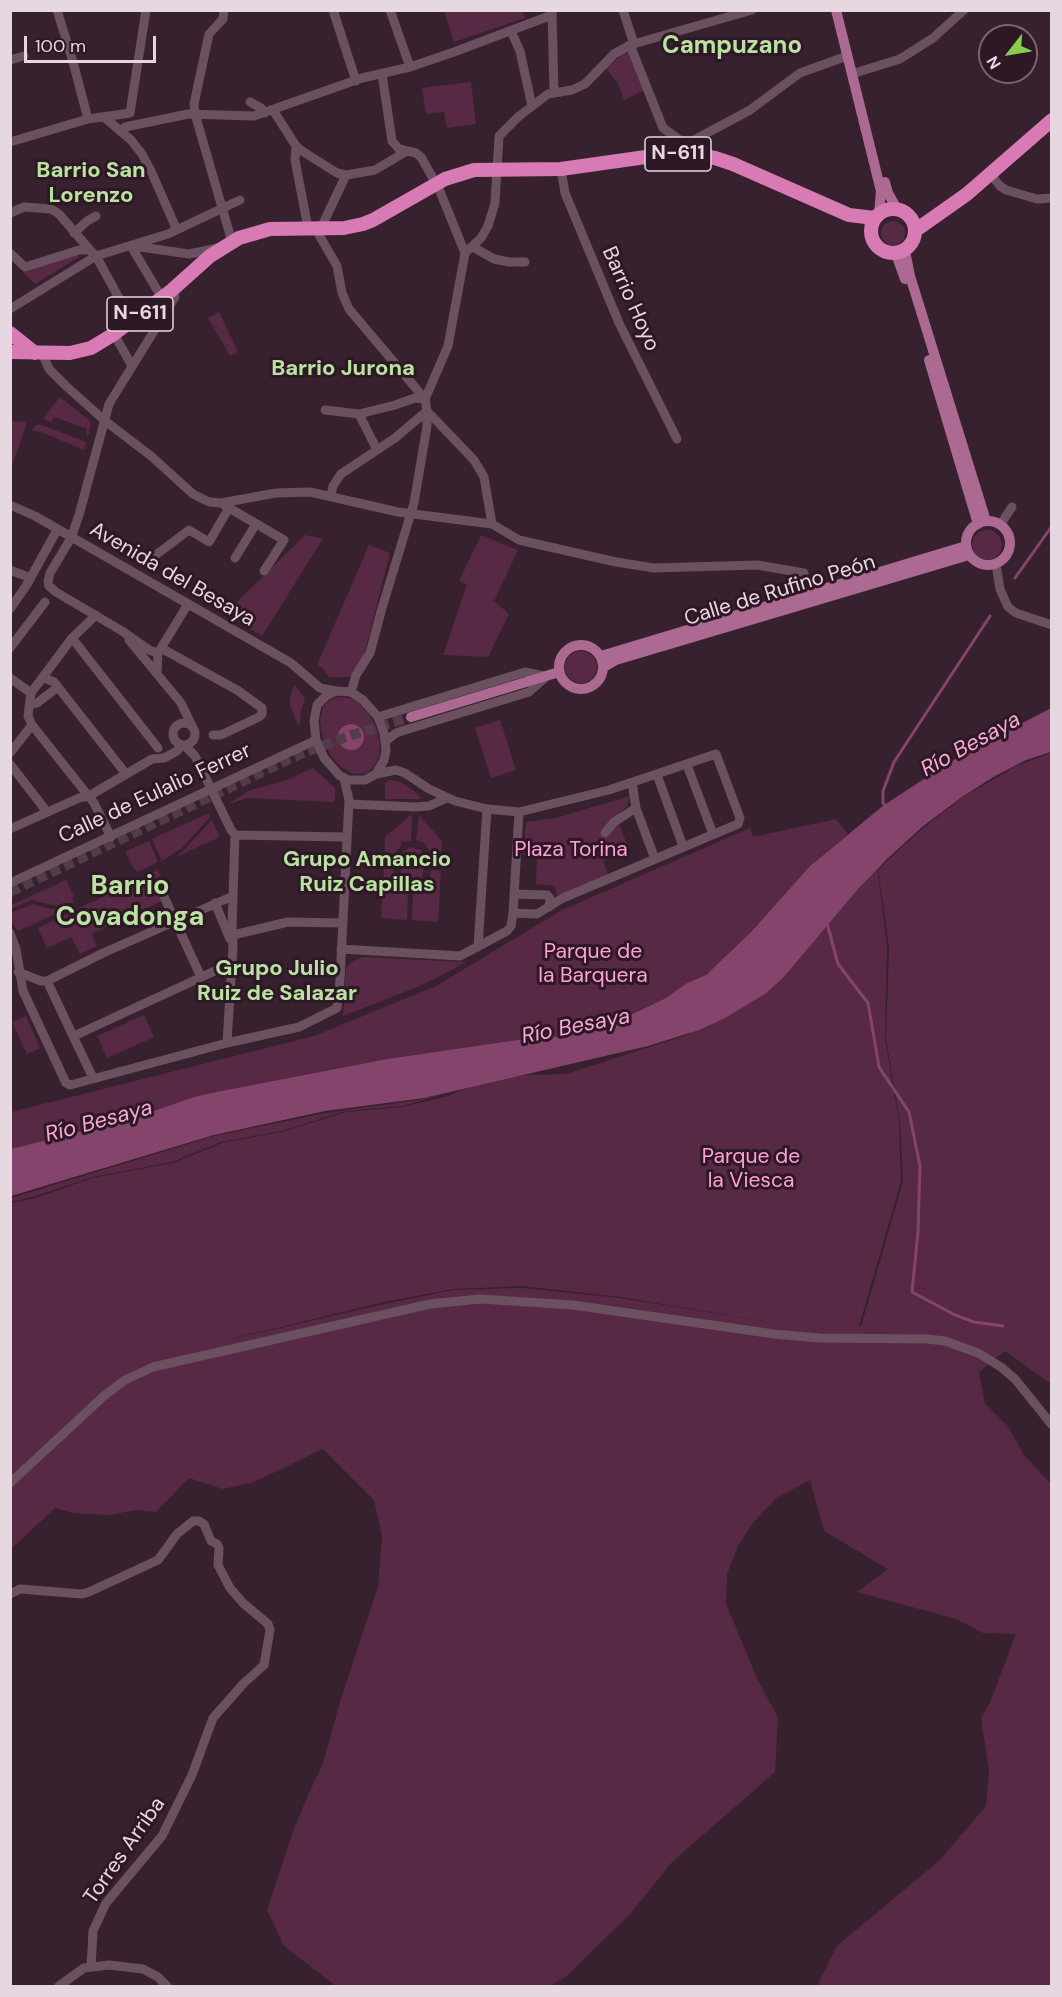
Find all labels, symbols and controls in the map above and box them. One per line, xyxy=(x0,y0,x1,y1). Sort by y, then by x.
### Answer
scale bar xyxy=(27,24,159,62)
north arrow xyxy=(978,24,1038,84)
district label: Campuzano xyxy=(662,33,802,61)
text: 100 m xyxy=(35,34,86,58)
text: N xyxy=(982,52,1006,73)
road number: N-611 xyxy=(645,137,711,171)
district label: Barrio San Lorenzo xyxy=(36,158,146,210)
street label: Barrio Hoyo xyxy=(596,243,664,355)
road number: N-611 xyxy=(107,297,173,331)
district label: Barrio Jurona xyxy=(271,356,415,382)
street label: Avenida del Besaya xyxy=(85,517,259,633)
street label: Calle de Rufino Peón xyxy=(681,550,879,632)
water label: Río Besaya xyxy=(916,707,1026,783)
street label: Calle de Eulalio Ferrer xyxy=(55,738,255,850)
park label: Plaza Torina xyxy=(514,837,628,863)
district label: Grupo Amancio Ruiz Capillas xyxy=(283,847,451,898)
district label: Barrio Covadonga xyxy=(56,871,204,934)
park label: Parque de la Barquera xyxy=(538,939,648,989)
district label: Grupo Julio Ruiz de Salazar xyxy=(197,956,357,1008)
water label: Río Besaya xyxy=(519,1004,633,1050)
water label: Río Besaya xyxy=(42,1095,156,1149)
park label: Parque de la Viesca xyxy=(702,1144,800,1194)
street label: Torres Arriba xyxy=(79,1793,171,1909)

